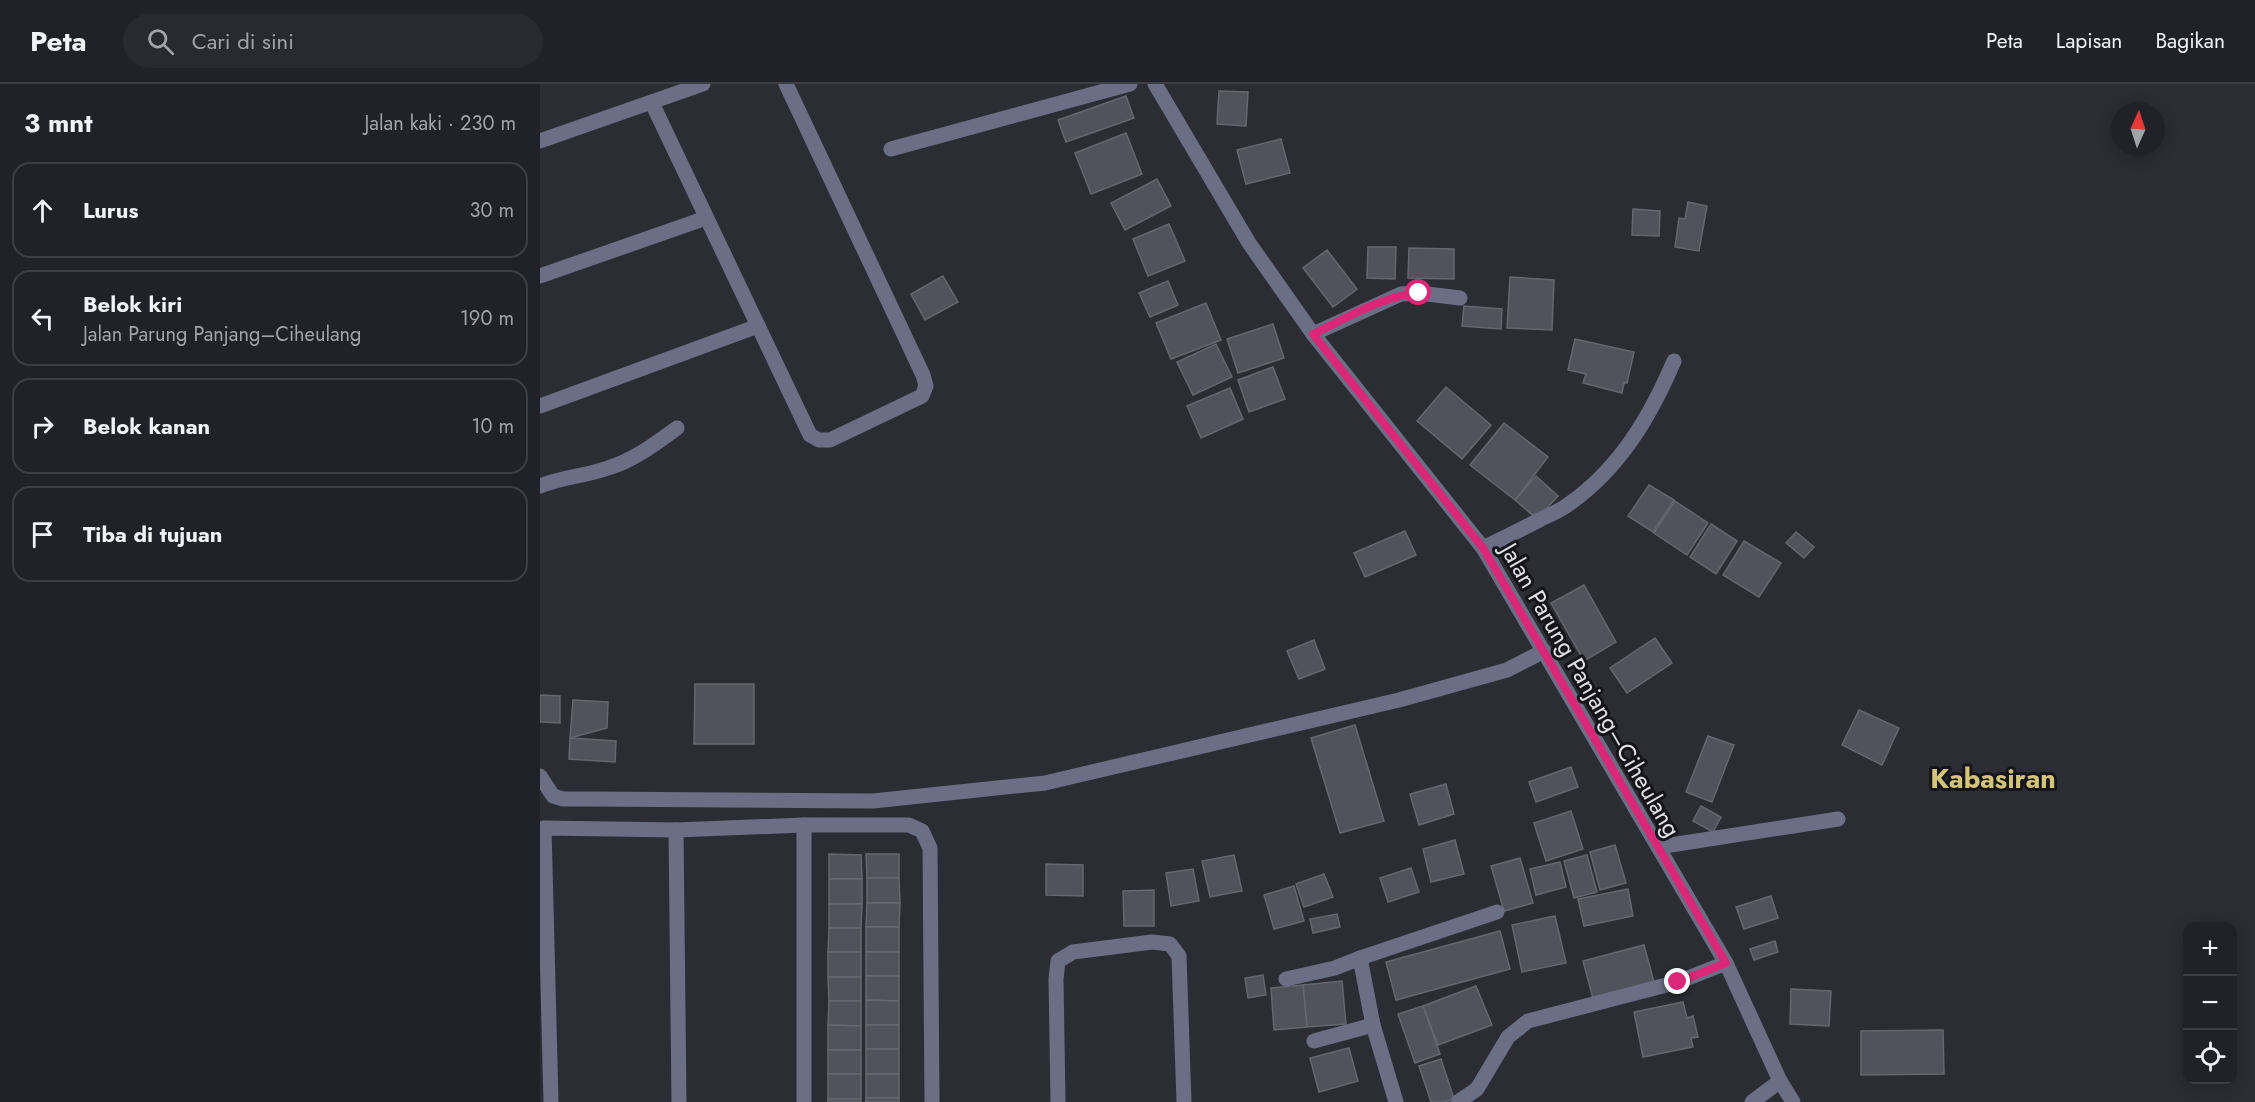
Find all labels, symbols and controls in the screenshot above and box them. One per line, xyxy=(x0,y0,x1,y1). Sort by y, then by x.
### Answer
search box xyxy=(123,14,543,68)
text: Peta xyxy=(30,21,87,62)
icon: search xyxy=(144,25,177,58)
text: Cari di sini xyxy=(192,25,294,57)
text: Peta xyxy=(1986,26,2023,56)
text: Lapisan xyxy=(2056,26,2122,56)
text: Bagikan xyxy=(2155,26,2225,56)
north arrow xyxy=(2111,102,2165,156)
text: 3 mnt xyxy=(24,104,92,142)
text: Jalan kaki · 230 m xyxy=(365,109,516,138)
icon: ahead xyxy=(26,194,59,227)
text: Lurus xyxy=(83,194,139,226)
text: 30 m xyxy=(469,196,514,225)
route start xyxy=(1405,279,1431,305)
text: Belok kiri xyxy=(83,288,182,320)
icon: left xyxy=(26,302,59,335)
text: 190 m xyxy=(460,304,514,333)
text: Jalan Parung Panjang–Ciheulang xyxy=(83,320,362,349)
icon: right xyxy=(26,410,59,443)
text: Belok kanan xyxy=(83,410,210,442)
text: 10 m xyxy=(471,412,514,441)
icon: arrive xyxy=(26,518,59,551)
text: Tiba di tujuan xyxy=(83,518,222,550)
street label: Jalan Parung Panjang–Ciheulang xyxy=(1491,534,1690,843)
district label: Kabasiran xyxy=(1930,759,2056,798)
map controls xyxy=(2183,922,2237,1084)
button: + xyxy=(2183,922,2237,976)
route end xyxy=(1664,968,1690,994)
button: − xyxy=(2183,976,2237,1030)
button: locate xyxy=(2183,1030,2237,1084)

